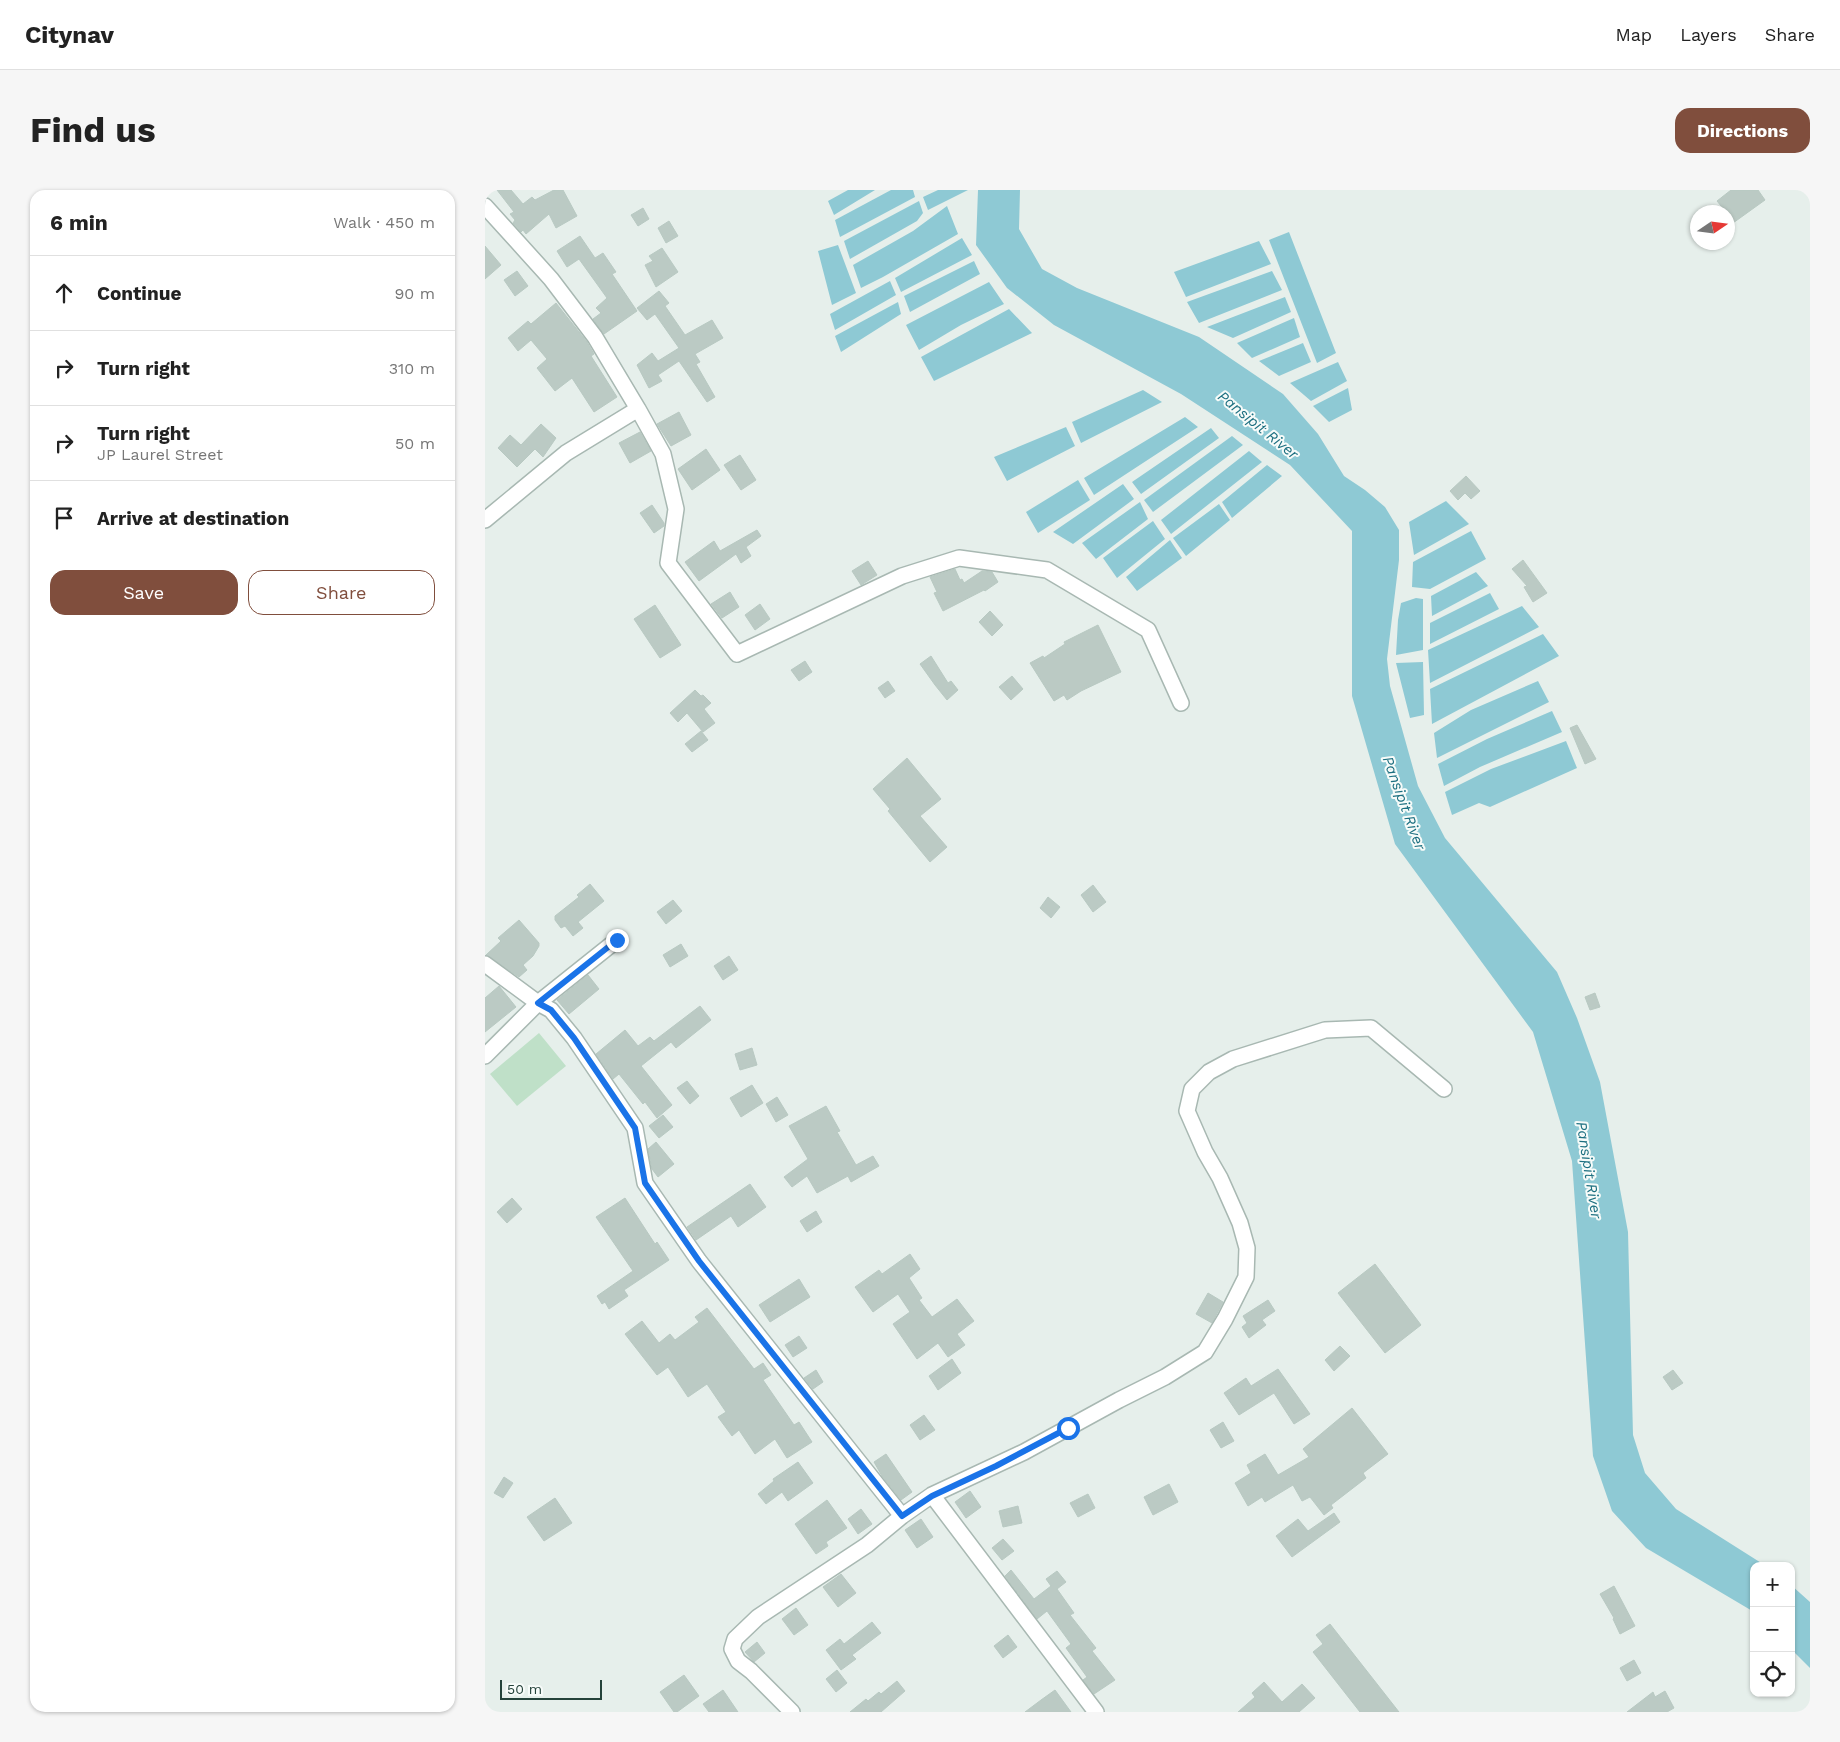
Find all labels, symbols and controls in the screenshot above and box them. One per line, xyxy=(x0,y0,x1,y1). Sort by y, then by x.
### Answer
text: Citynav xyxy=(25,21,114,49)
text: Map xyxy=(1615,24,1652,45)
text: Layers xyxy=(1680,24,1737,45)
text: Share xyxy=(1765,24,1815,45)
button: Directions xyxy=(1675,108,1810,153)
text: Find us xyxy=(30,109,156,151)
north arrow xyxy=(1690,205,1735,250)
text: 6 min xyxy=(50,210,108,235)
text: Walk · 450 m xyxy=(333,213,435,232)
icon: ahead xyxy=(50,279,78,307)
text: Continue xyxy=(97,282,181,305)
text: 90 m xyxy=(394,284,435,303)
icon: right xyxy=(50,354,78,382)
text: Turn right xyxy=(97,357,190,380)
text: 310 m xyxy=(389,359,435,378)
water label: Pansipit River xyxy=(1214,387,1303,464)
text: Turn right xyxy=(97,422,190,445)
icon: right xyxy=(50,429,78,457)
text: 50 m xyxy=(395,434,435,453)
text: JP Laurel Street xyxy=(97,445,223,464)
icon: arrive xyxy=(50,504,78,532)
text: Arrive at destination xyxy=(97,507,289,530)
button: Save xyxy=(50,570,238,615)
button: Share xyxy=(248,570,435,615)
water label: Pansipit River xyxy=(1379,754,1430,853)
route end xyxy=(606,929,629,952)
water label: Pansipit River xyxy=(1572,1120,1606,1221)
route start xyxy=(1057,1417,1080,1440)
map controls xyxy=(1750,1562,1795,1697)
button: + xyxy=(1750,1562,1795,1607)
button: − xyxy=(1750,1607,1795,1652)
button: locate xyxy=(1750,1652,1795,1697)
scale bar xyxy=(500,1677,603,1700)
text: 50 m xyxy=(507,1681,542,1697)

